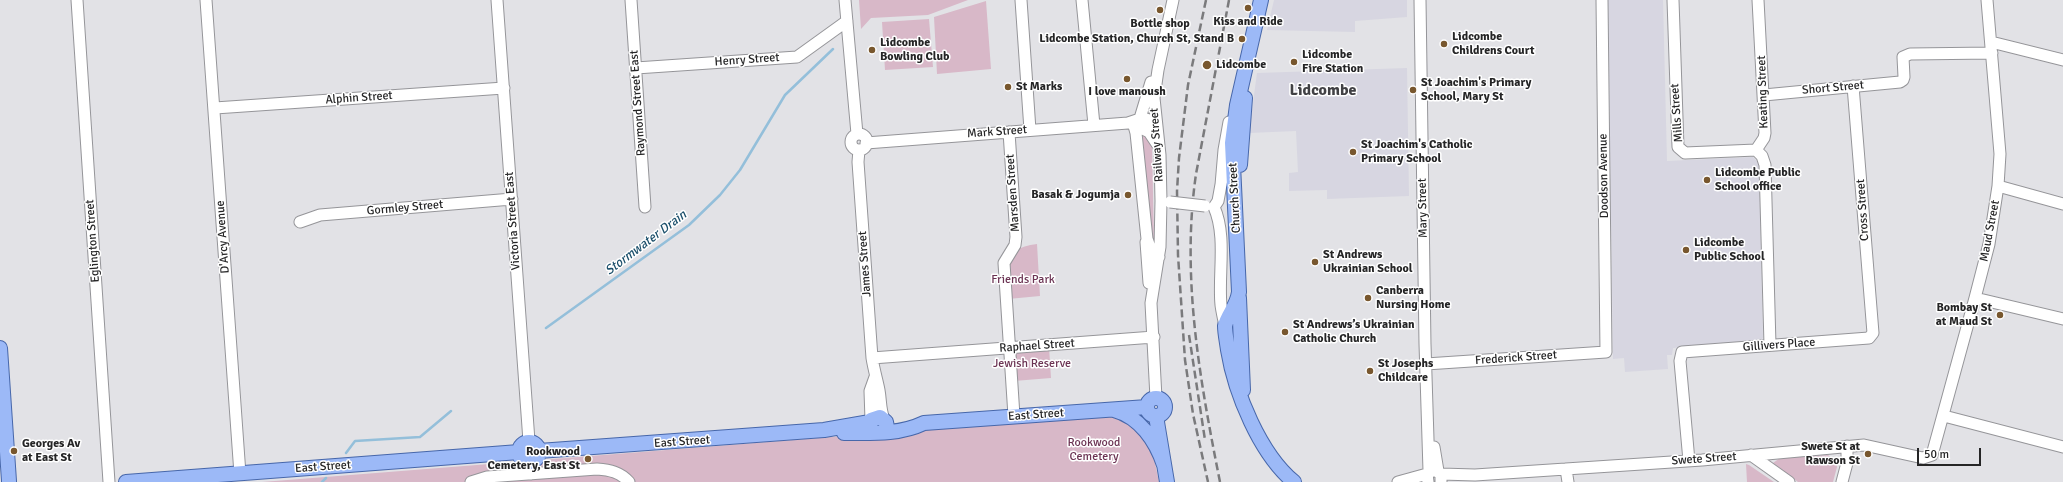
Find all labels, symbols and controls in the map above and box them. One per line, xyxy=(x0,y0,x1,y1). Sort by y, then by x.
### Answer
marker: Kiss and Ride xyxy=(1243,3,1253,13)
marker: Bottle shop xyxy=(1155,5,1165,15)
place label: Kiss and Ride xyxy=(1213,15,1283,29)
place label: Bottle shop xyxy=(1130,17,1190,31)
place label: Lidcombe Childrens Court xyxy=(1452,30,1534,58)
place label: Lidcombe Station, Church St, Stand B xyxy=(1039,32,1234,46)
marker: Lidcombe Station, Church St, Stand B xyxy=(1237,34,1247,44)
place label: Lidcombe Bowling Club xyxy=(880,36,949,64)
marker: Lidcombe Childrens Court xyxy=(1439,39,1449,49)
marker: Lidcombe Bowling Club xyxy=(867,45,877,55)
place label: Lidcombe Fire Station xyxy=(1302,48,1363,76)
street label: Raymond Street East xyxy=(627,50,649,156)
street label: Henry Street xyxy=(714,51,780,69)
street label: Keating Street xyxy=(1755,55,1771,129)
marker: Lidcombe Fire Station xyxy=(1289,57,1299,67)
place label: Lidcombe xyxy=(1216,58,1266,72)
marker: Lidcombe xyxy=(1201,59,1213,71)
marker: I love manoush xyxy=(1122,74,1132,84)
place label: St Joachim's Primary School, Mary St xyxy=(1421,76,1532,104)
street label: Short Street xyxy=(1801,78,1865,98)
place label: St Marks xyxy=(1016,80,1062,94)
district label: Lidcombe xyxy=(1290,81,1356,101)
marker: St Marks xyxy=(1003,82,1013,92)
street label: Mills Street xyxy=(1668,83,1686,143)
place label: I love manoush xyxy=(1088,85,1166,99)
marker: St Joachim's Primary School, Mary St xyxy=(1408,85,1418,95)
street label: Alphin Street xyxy=(325,88,393,108)
street label: Railway Street xyxy=(1147,108,1167,182)
street label: Mark Street xyxy=(967,123,1027,141)
street label: Doodson Avenue xyxy=(1596,133,1612,219)
place label: St Joachim's Catholic Primary School xyxy=(1361,138,1473,166)
marker: St Joachim's Catholic Primary School xyxy=(1348,147,1358,157)
street label: Marsden Street xyxy=(1003,153,1023,233)
street label: Church Street xyxy=(1226,162,1244,234)
place label: Lidcombe Public School office xyxy=(1715,166,1801,194)
street label: Victoria Street East xyxy=(502,171,524,271)
marker: Lidcombe Public School office xyxy=(1702,175,1712,185)
street label: Mary Street xyxy=(1415,178,1431,238)
street label: Cross Street xyxy=(1854,179,1872,241)
place label: Basak & Jogumja xyxy=(1031,188,1120,202)
marker: Basak & Jogumja xyxy=(1123,190,1133,200)
street label: Gormley Street xyxy=(366,197,444,219)
street label: Eglington Street xyxy=(83,199,103,283)
street label: Maud Street xyxy=(1977,199,2003,263)
street label: D'Arcy Avenue xyxy=(213,200,233,274)
water label: Stormwater Drain xyxy=(602,207,690,279)
street label: James Street xyxy=(856,231,874,297)
place label: Lidcombe Public School xyxy=(1694,236,1765,264)
marker: Lidcombe Public School xyxy=(1681,245,1691,255)
place label: St Andrews Ukrainian School xyxy=(1323,248,1412,276)
marker: St Andrews Ukrainian School xyxy=(1310,257,1320,267)
park label: Friends Park xyxy=(991,273,1055,287)
place label: Canberra Nursing Home xyxy=(1376,284,1450,312)
marker: Canberra Nursing Home xyxy=(1363,293,1373,303)
place label: Bombay St at Maud St xyxy=(1936,301,1992,329)
marker: Bombay St at Maud St xyxy=(1995,310,2005,320)
place label: St Andrews’s Ukrainian Catholic Church xyxy=(1293,318,1415,346)
marker: St Andrews’s Ukrainian Catholic Church xyxy=(1280,327,1290,337)
street label: Gillivers Place xyxy=(1742,335,1816,355)
street label: Raphael Street xyxy=(999,336,1075,356)
street label: Frederick Street xyxy=(1475,348,1557,368)
park label: Jewish Reserve xyxy=(993,357,1071,371)
place label: St Josephs Childcare xyxy=(1378,357,1433,385)
marker: St Josephs Childcare xyxy=(1365,366,1375,376)
street label: East Street xyxy=(1007,406,1065,424)
street label: East Street xyxy=(653,433,711,451)
park label: Rookwood Cemetery xyxy=(1068,436,1120,464)
place label: Georges Av at East St xyxy=(22,437,80,465)
place label: Swete St at Rawson St xyxy=(1801,440,1860,468)
scale bar xyxy=(1919,440,1983,466)
place label: Rookwood Cemetery, East St xyxy=(488,445,580,473)
marker: Georges Av at East St xyxy=(9,446,19,456)
text: 50 m xyxy=(1924,447,1949,462)
marker: Swete St at Rawson St xyxy=(1863,449,1873,459)
street label: Swete Street xyxy=(1671,450,1737,468)
marker: Rookwood Cemetery, East St xyxy=(583,454,593,464)
street label: East Street xyxy=(294,458,352,476)

